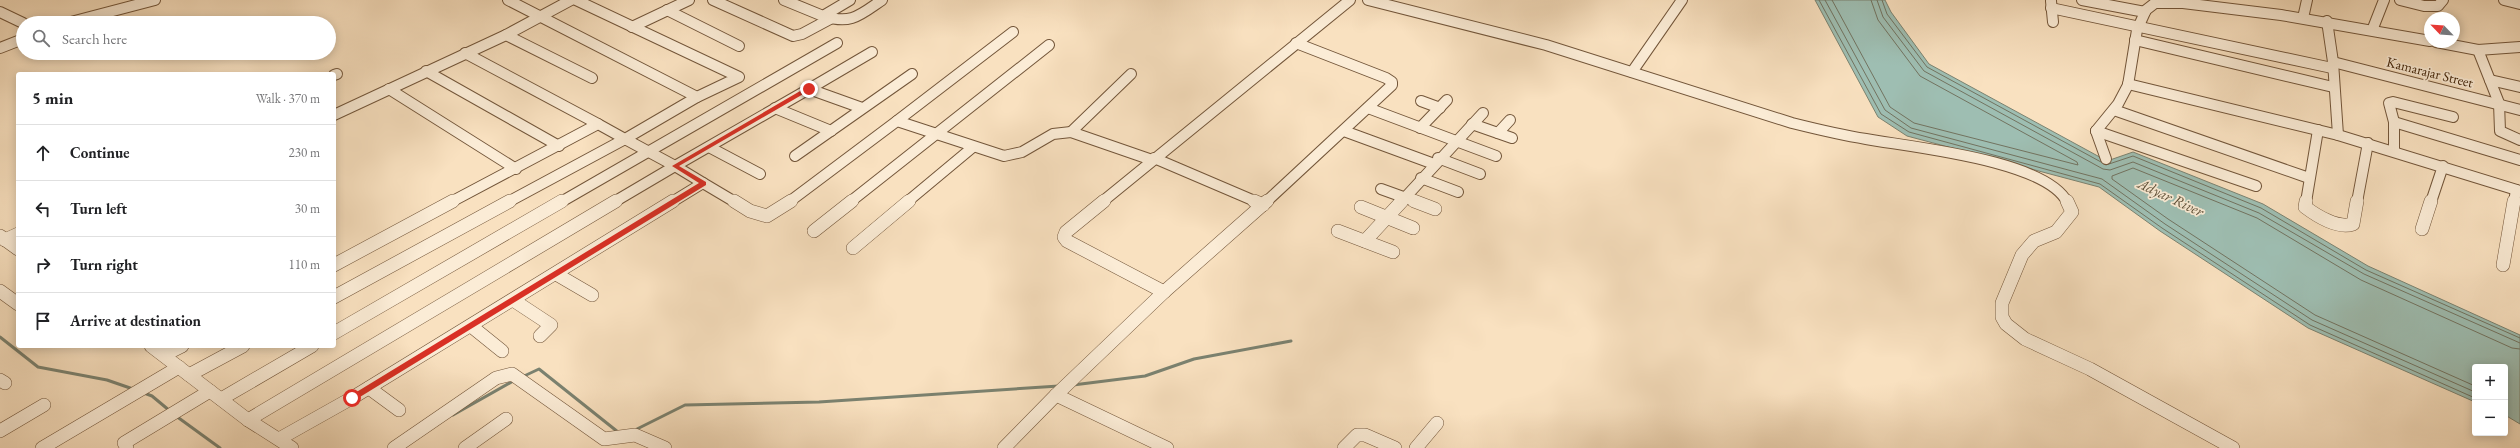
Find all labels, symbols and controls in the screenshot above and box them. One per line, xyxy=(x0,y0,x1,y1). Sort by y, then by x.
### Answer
north arrow xyxy=(2424,12,2460,48)
search box xyxy=(16,16,336,60)
icon: search xyxy=(30,27,52,49)
text: Search here xyxy=(62,29,127,48)
street label: Kamarajar Street xyxy=(2385,53,2476,92)
route end xyxy=(800,80,818,98)
text: 5 min xyxy=(32,87,73,109)
text: Walk · 370 m xyxy=(256,90,320,107)
icon: ahead xyxy=(32,142,54,164)
text: Continue xyxy=(70,143,130,162)
text: 230 m xyxy=(289,144,320,161)
water label: Adyar River xyxy=(2134,173,2208,221)
icon: left xyxy=(32,198,54,220)
text: Turn left xyxy=(70,199,127,218)
text: 30 m xyxy=(295,200,320,217)
icon: right xyxy=(32,254,54,276)
text: Turn right xyxy=(70,255,138,274)
text: 110 m xyxy=(289,256,320,273)
icon: arrive xyxy=(32,310,54,332)
text: Arrive at destination xyxy=(70,311,201,330)
map controls xyxy=(2472,364,2508,436)
button: + xyxy=(2472,364,2508,400)
route start xyxy=(343,389,361,407)
button: − xyxy=(2472,400,2508,436)

